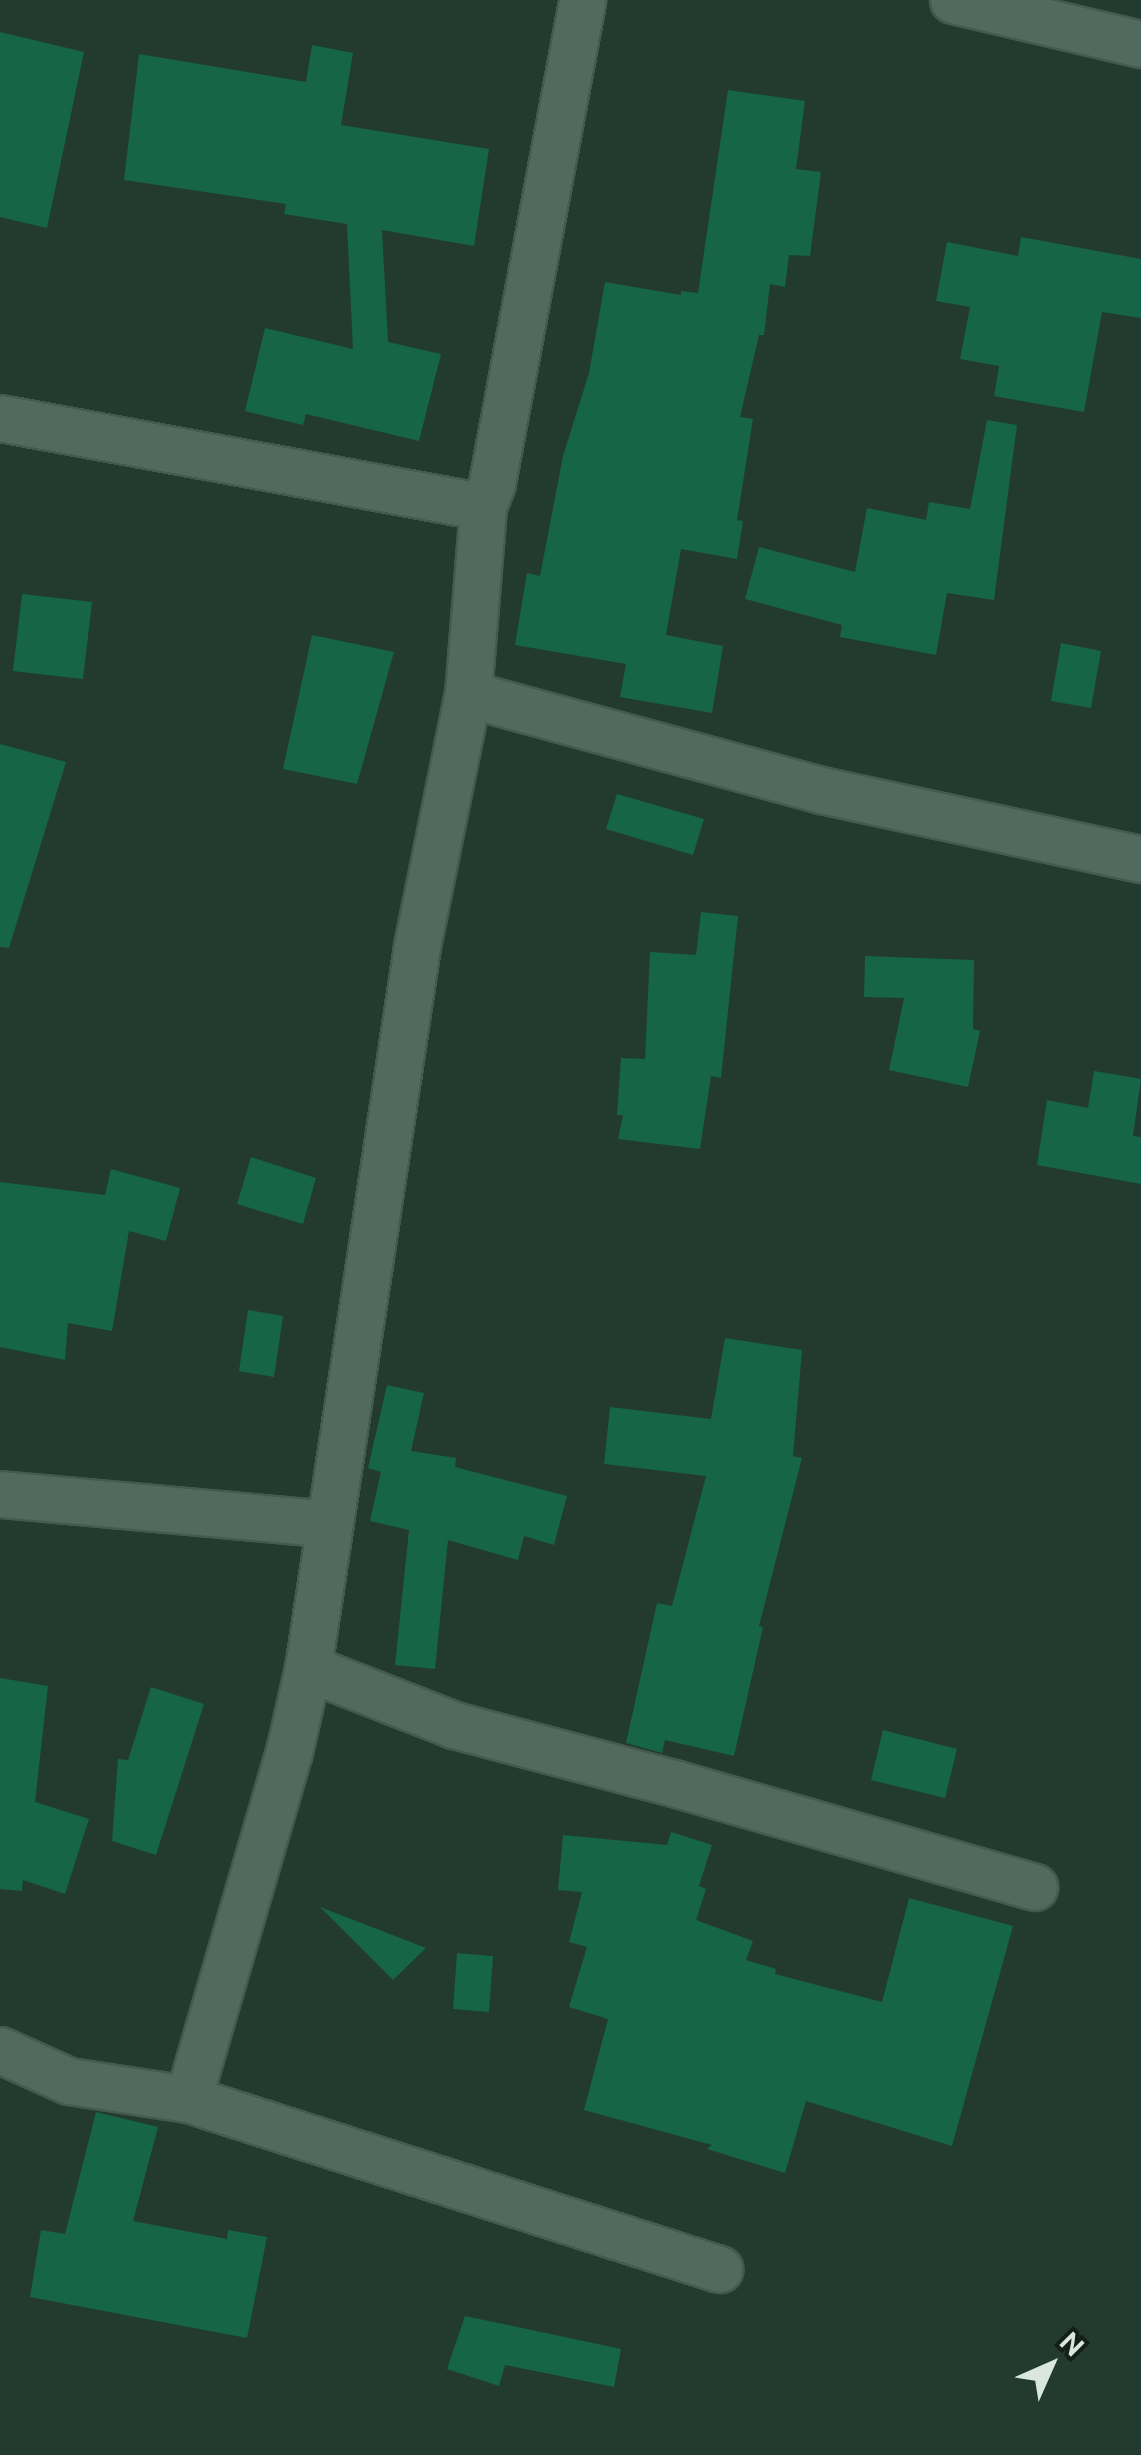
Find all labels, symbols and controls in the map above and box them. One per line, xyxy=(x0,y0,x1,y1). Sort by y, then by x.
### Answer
north arrow xyxy=(1001,2315,1101,2415)
text: N xyxy=(1054,2325,1091,2362)

